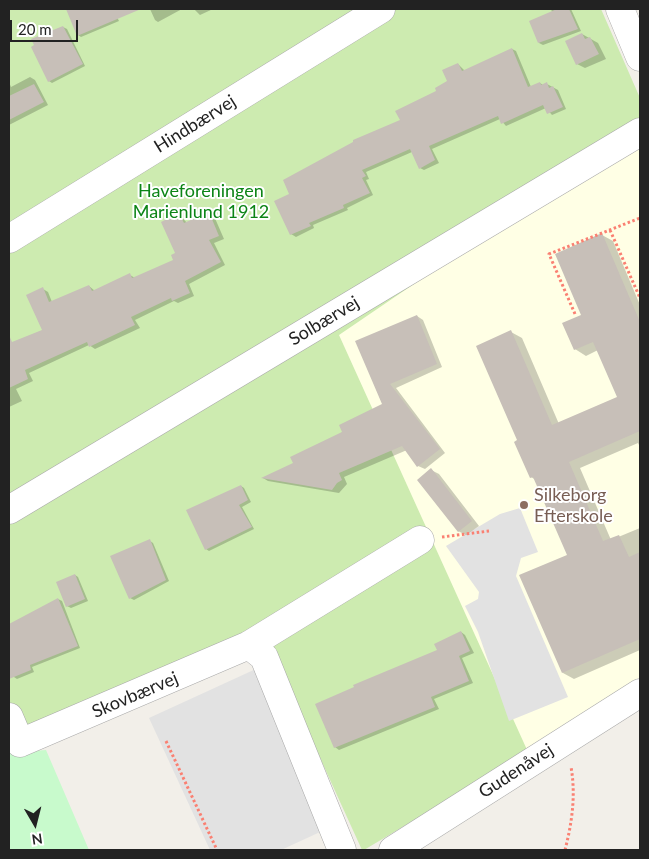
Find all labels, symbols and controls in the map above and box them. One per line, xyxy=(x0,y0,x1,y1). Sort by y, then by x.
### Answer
scale bar xyxy=(12,10,80,42)
text: 20 m xyxy=(18,20,52,38)
street label: Hindbærvej xyxy=(150,90,240,158)
park label: Haveforeningen Marienlund 1912 xyxy=(133,180,269,222)
street label: Solbærvej xyxy=(285,292,363,350)
place label: Silkeborg Efterskole xyxy=(534,484,613,526)
marker: Silkeborg Efterskole xyxy=(518,499,530,511)
street label: Skovbærvej xyxy=(89,667,181,723)
street label: Gudenåvej xyxy=(475,739,557,803)
north arrow xyxy=(10,799,60,849)
text: N xyxy=(31,830,44,849)

